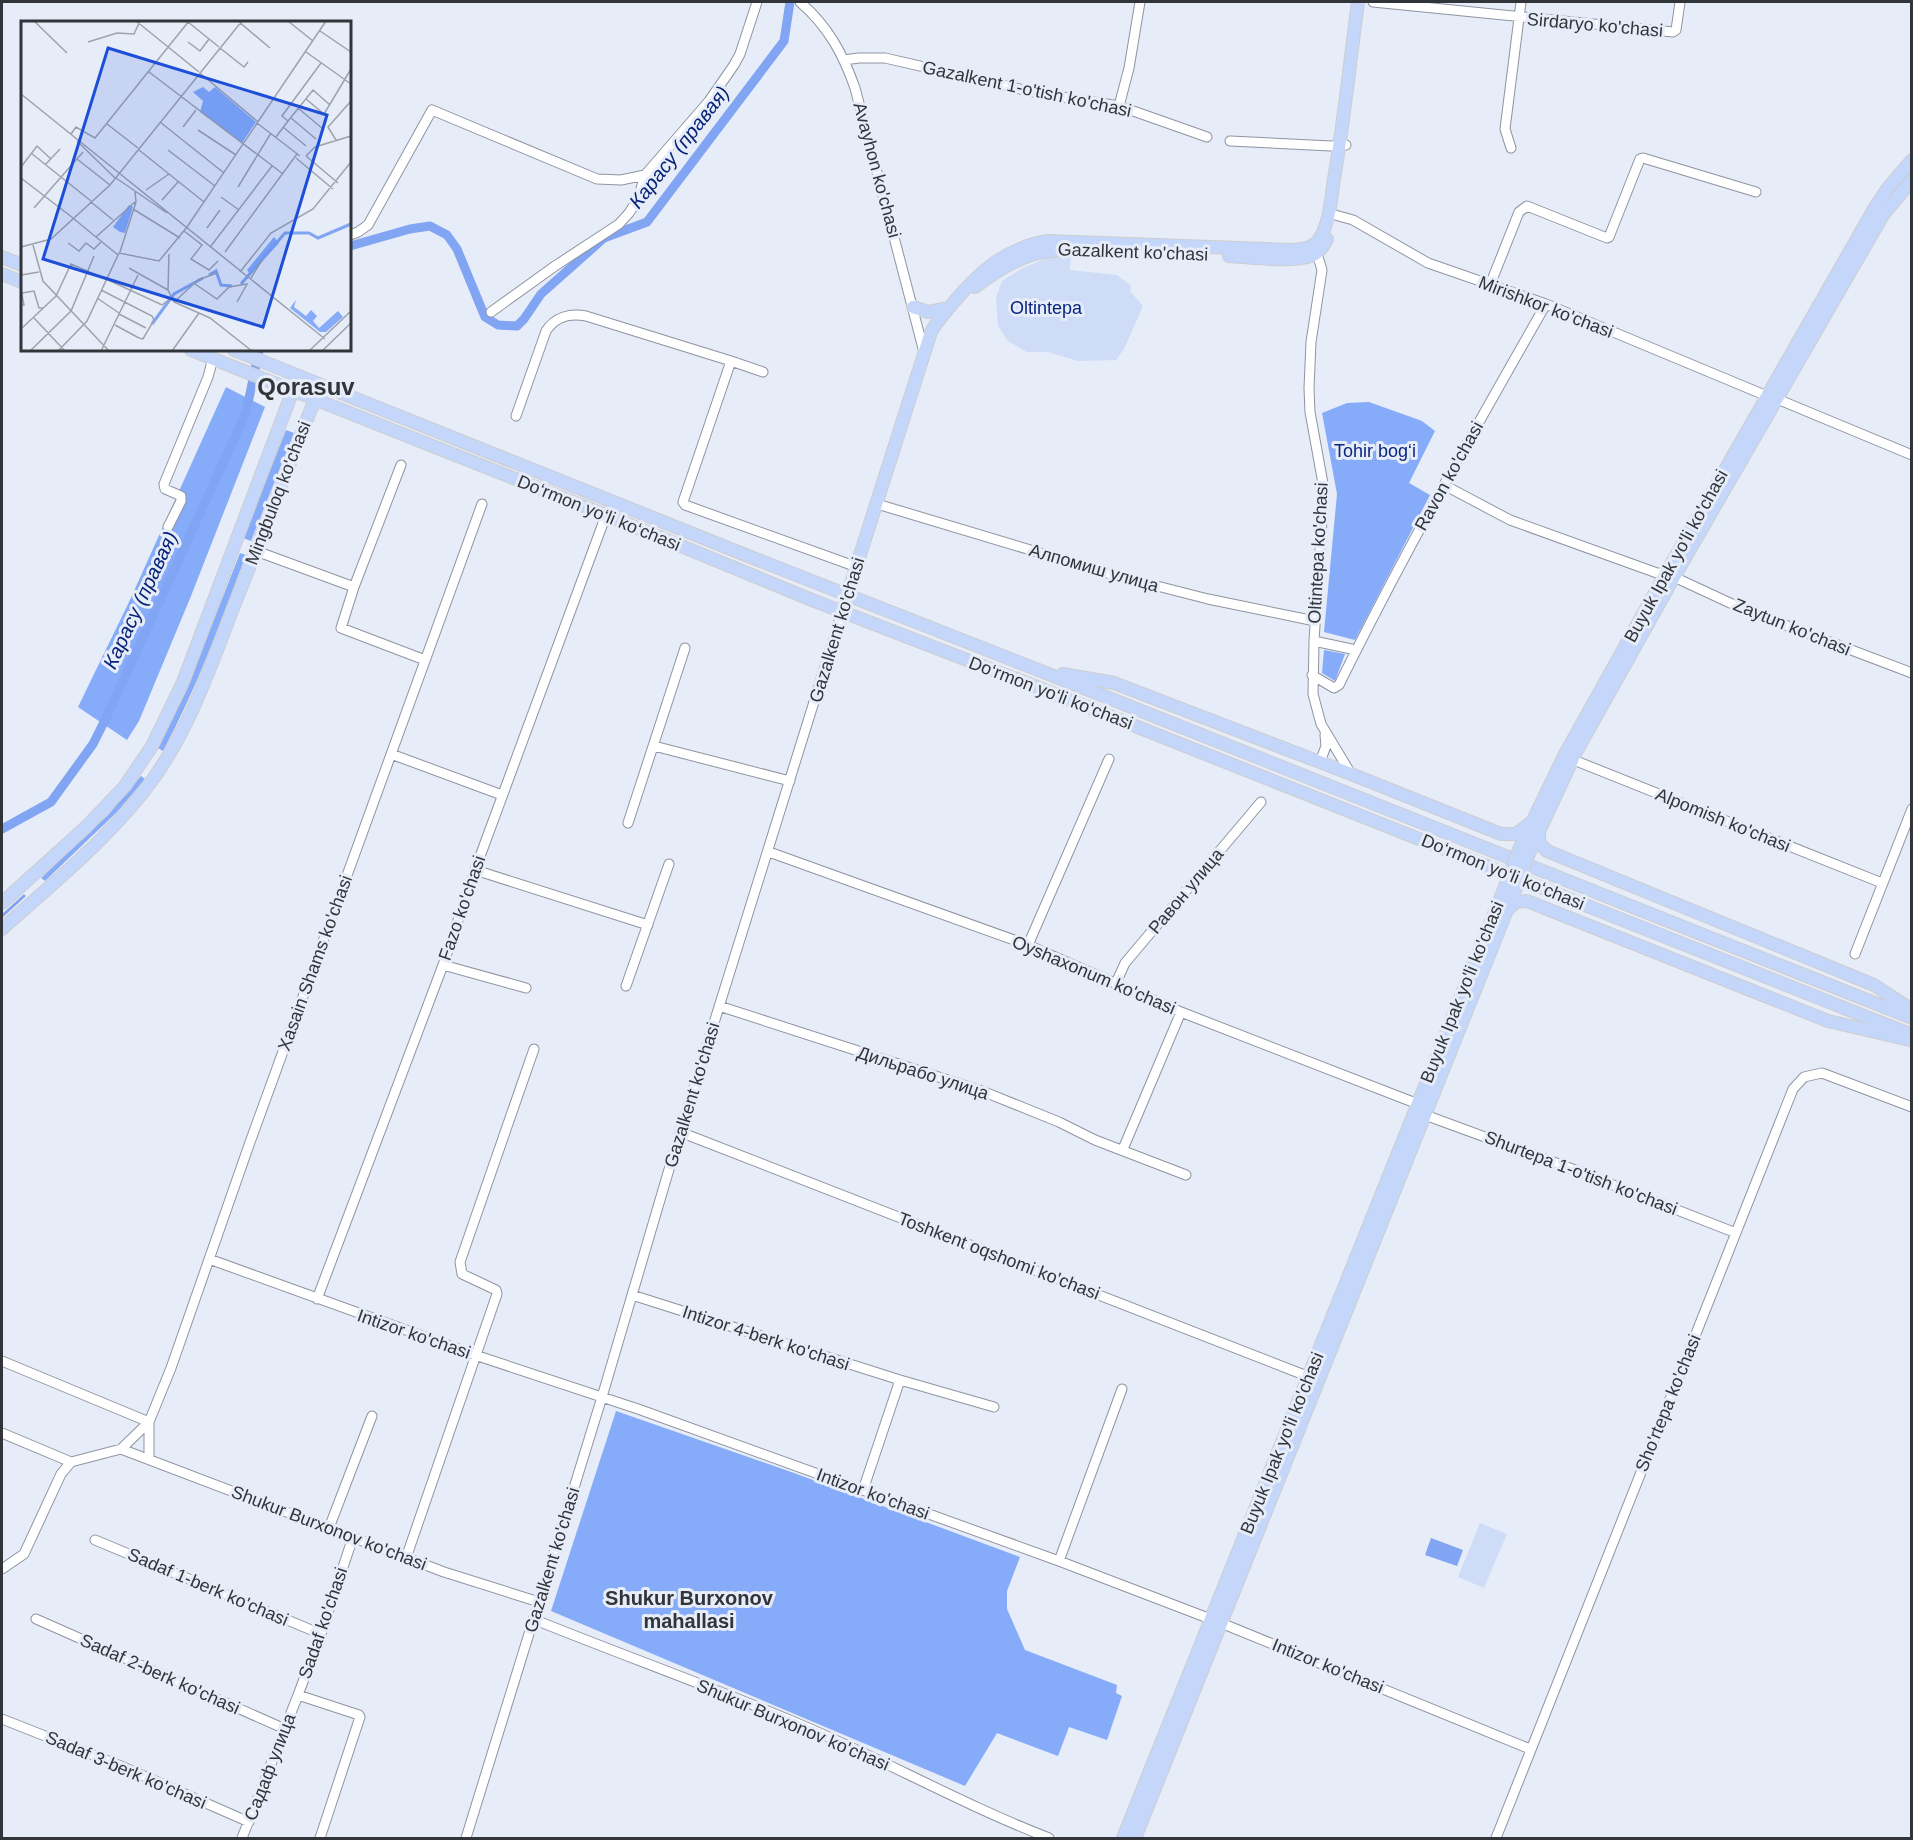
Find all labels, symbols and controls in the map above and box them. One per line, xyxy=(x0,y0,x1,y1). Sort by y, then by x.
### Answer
street label: Sirdaryo ko'chasi xyxy=(1526,9,1664,41)
inset map xyxy=(21,21,351,351)
street label: Gazalkent 1-o'tish ko'chasi xyxy=(921,57,1133,121)
water label: Карасу (правая) xyxy=(625,82,733,212)
street label: Avayhon ko'chasi xyxy=(849,100,905,240)
street label: Gazalkent ko'chasi xyxy=(1057,239,1209,265)
street label: Mirishkor ko'chasi xyxy=(1476,272,1616,342)
park label: Oltintepa xyxy=(1010,298,1083,318)
district label: Qorasuv xyxy=(257,373,355,400)
street label: Mingbuloq ko'chasi xyxy=(241,418,315,568)
street label: Ravon ko'chasi xyxy=(1411,418,1487,534)
park label: Tohir bog‘i xyxy=(1334,441,1416,461)
street label: Buyuk Ipak yo'li ko'chasi xyxy=(1620,466,1732,646)
street label: Do‘rmon yo‘li ko‘chasi xyxy=(515,471,683,555)
street label: Oltintepa ko'chasi xyxy=(1304,482,1332,624)
water label: Карасу (правая) xyxy=(99,528,181,672)
street label: Алпомиш улица xyxy=(1027,540,1162,596)
street label: Gazalkent ko'chasi xyxy=(805,555,869,705)
street label: Zaytun ko'chasi xyxy=(1731,594,1853,660)
street label: Do‘rmon yo‘li ko‘chasi xyxy=(966,652,1136,734)
street label: Alpomish ko'chasi xyxy=(1653,784,1793,856)
street label: Do‘rmon yo‘li ko‘chasi xyxy=(1419,830,1587,914)
street label: Равон улица xyxy=(1145,844,1228,938)
street label: Fazo ko'chasi xyxy=(435,853,489,963)
street label: Xasain Shams ko'chasi xyxy=(274,872,356,1054)
street label: Buyuk Ipak yo'li ko'chasi xyxy=(1416,898,1508,1086)
street label: Oyshaxonum ko'chasi xyxy=(1009,932,1179,1018)
street label: Gazalkent ko'chasi xyxy=(660,1020,724,1170)
street label: Дильрабо улица xyxy=(855,1042,992,1104)
street label: Shurtepa 1-o'tish ko'chasi xyxy=(1482,1127,1680,1219)
street label: Toshkent oqshomi ko'chasi xyxy=(895,1208,1103,1304)
street label: Intizor 4-berk ko'chasi xyxy=(680,1302,852,1374)
street label: Intizor ko'chasi xyxy=(355,1305,473,1363)
street label: Sho'rtepa ko'chasi xyxy=(1631,1332,1705,1474)
street label: Buyuk Ipak yo'li ko'chasi xyxy=(1236,1349,1328,1537)
street label: Intizor ko'chasi xyxy=(814,1464,932,1524)
street label: Shukur Burxonov ko'chasi xyxy=(229,1481,429,1575)
street label: Gazalkent ko'chasi xyxy=(520,1485,584,1635)
street label: Sadaf 1-berk ko'chasi xyxy=(125,1544,291,1630)
street label: Sadaf ko'chasi xyxy=(295,1565,351,1681)
district label: Shukur Burxonov mahallasi xyxy=(605,1587,774,1632)
street label: Sadaf 2-berk ko'chasi xyxy=(77,1630,243,1718)
street label: Intizor ko'chasi xyxy=(1269,1635,1387,1697)
street label: Shukur Burxonov ko'chasi xyxy=(694,1675,892,1775)
street label: Садаф улица xyxy=(240,1710,300,1823)
street label: Sadaf 3-berk ko'chasi xyxy=(43,1727,209,1813)

